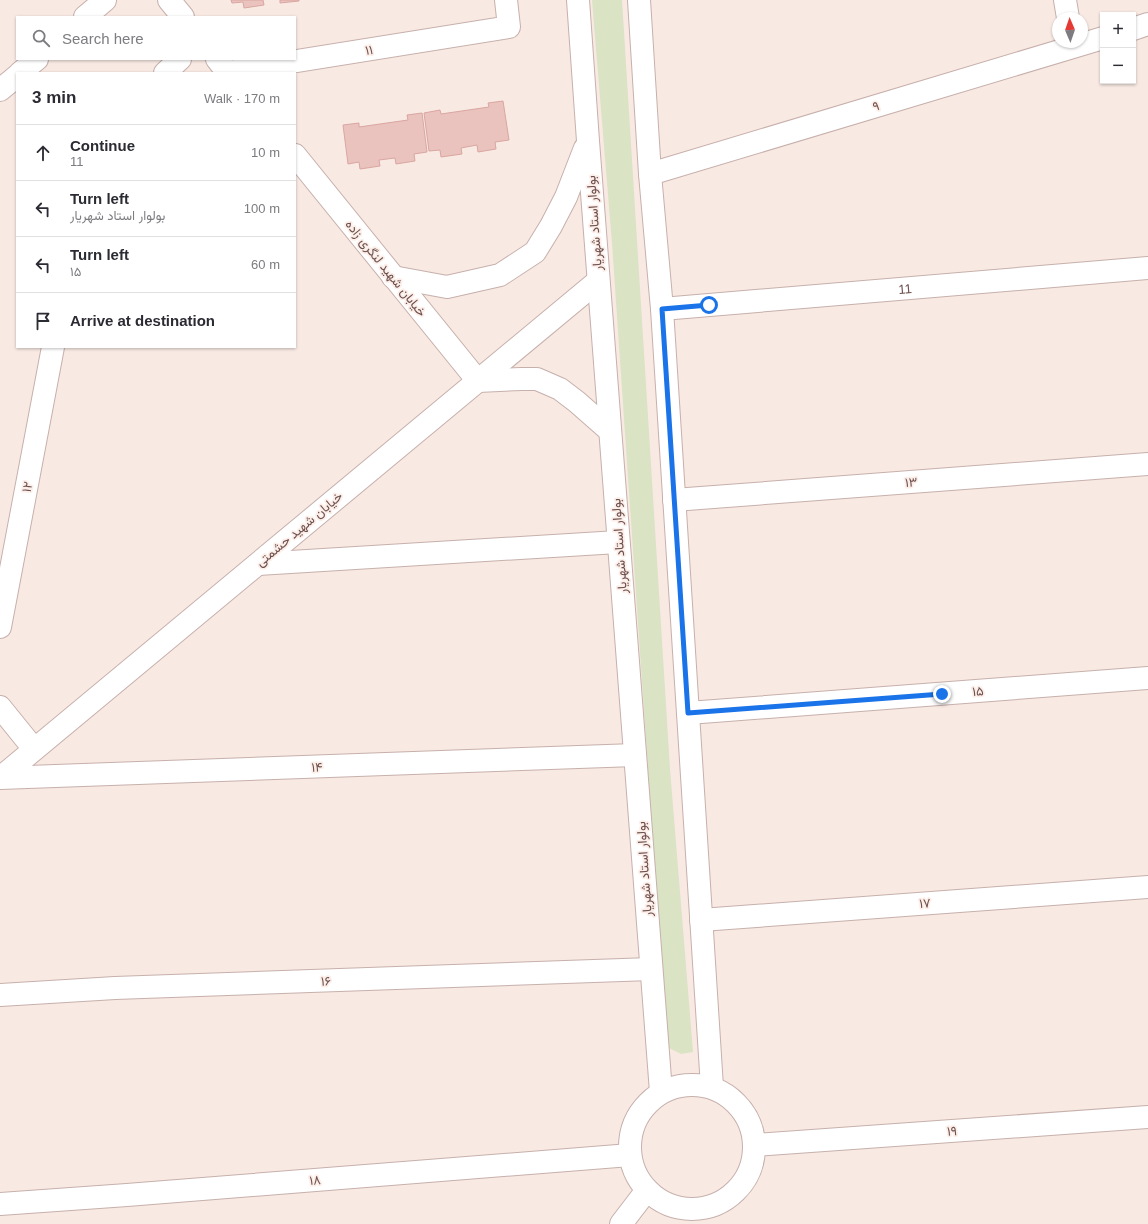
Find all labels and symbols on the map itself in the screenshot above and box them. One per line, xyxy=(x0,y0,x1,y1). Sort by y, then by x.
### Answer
north arrow xyxy=(1052,12,1088,48)
street label: ۱۱ xyxy=(364,42,374,58)
street label: ۹ xyxy=(871,98,881,114)
street label: بولوار استاد شهریار xyxy=(583,175,606,272)
street label: خیابان شهید لنگری زاده xyxy=(342,217,430,320)
street label: 11 xyxy=(898,280,912,297)
route start xyxy=(700,296,718,314)
street label: ۱۳ xyxy=(904,474,918,490)
street label: ۱۲ xyxy=(19,480,35,494)
street label: خیابان شهید حشمتی xyxy=(253,488,346,570)
street label: بولوار استاد شهریار xyxy=(608,498,631,595)
street label: ۱۵ xyxy=(972,683,984,699)
route end xyxy=(933,685,951,703)
street label: ۱۴ xyxy=(311,759,323,775)
street label: بولوار استاد شهریار xyxy=(633,821,656,918)
street label: ۱۷ xyxy=(919,895,932,911)
street label: ۱۶ xyxy=(321,973,331,989)
street label: ۱۹ xyxy=(946,1123,958,1139)
street label: ۱۸ xyxy=(309,1172,322,1188)

